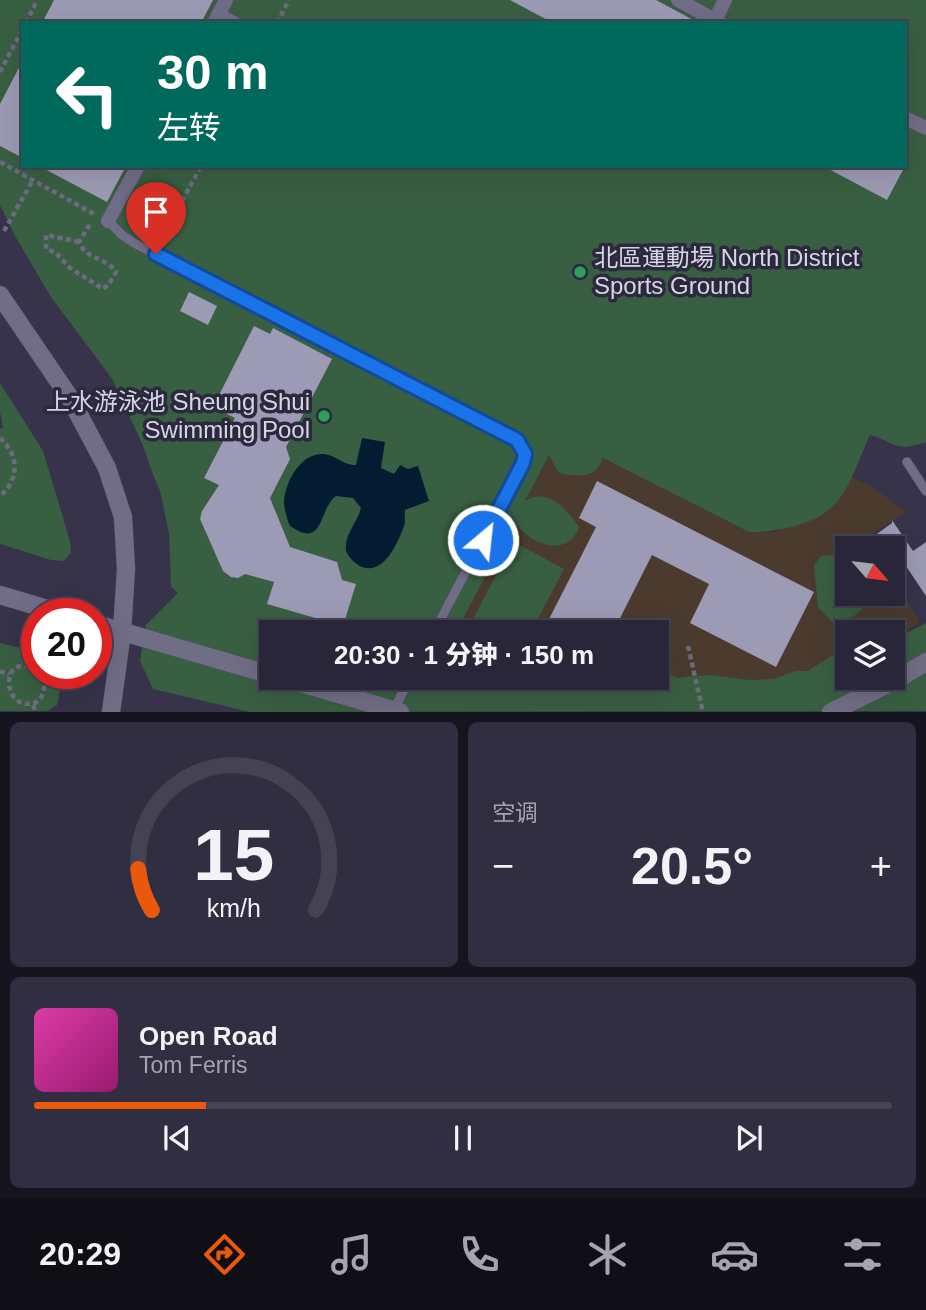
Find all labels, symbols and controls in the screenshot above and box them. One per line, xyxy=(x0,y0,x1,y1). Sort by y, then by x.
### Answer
text: 30 m xyxy=(157,45,269,99)
icon: left xyxy=(42,49,133,140)
text: 左转 xyxy=(157,110,221,146)
pin xyxy=(126,182,186,254)
icon: arrive xyxy=(137,193,175,231)
place label: 北區運動場 North District Sports Ground xyxy=(594,244,860,299)
marker: 北區運動場 North District Sports Ground xyxy=(572,264,588,280)
place label: 上水游泳池 Sheung Shui Swimming Pool xyxy=(46,388,310,443)
marker: 上水游泳池 Sheung Shui Swimming Pool xyxy=(316,408,332,424)
position arrow xyxy=(446,503,520,577)
north arrow xyxy=(835,536,905,606)
map controls xyxy=(835,536,905,690)
speed limit sign: 20 xyxy=(21,598,112,689)
button: layers xyxy=(835,620,905,690)
text: 20:30 · 1 分钟 · 150 m xyxy=(334,640,594,670)
text: 空调 xyxy=(492,800,538,826)
text: 15 xyxy=(194,815,274,896)
text: 20.5° xyxy=(631,837,753,895)
text: − xyxy=(492,845,514,887)
text: + xyxy=(870,845,892,887)
text: km/h xyxy=(207,894,261,922)
text: Open Road xyxy=(139,1021,278,1051)
text: Tom Ferris xyxy=(139,1052,248,1078)
icon: previous xyxy=(158,1119,196,1157)
icon: pause xyxy=(444,1119,482,1157)
icon: next xyxy=(730,1119,768,1157)
icon: directions xyxy=(200,1230,249,1279)
icon: music xyxy=(327,1230,376,1279)
icon: phone xyxy=(455,1230,504,1279)
icon: climate xyxy=(583,1230,632,1279)
icon: car xyxy=(710,1230,759,1279)
icon: filters xyxy=(838,1230,887,1279)
text: 20:29 xyxy=(39,1236,121,1272)

